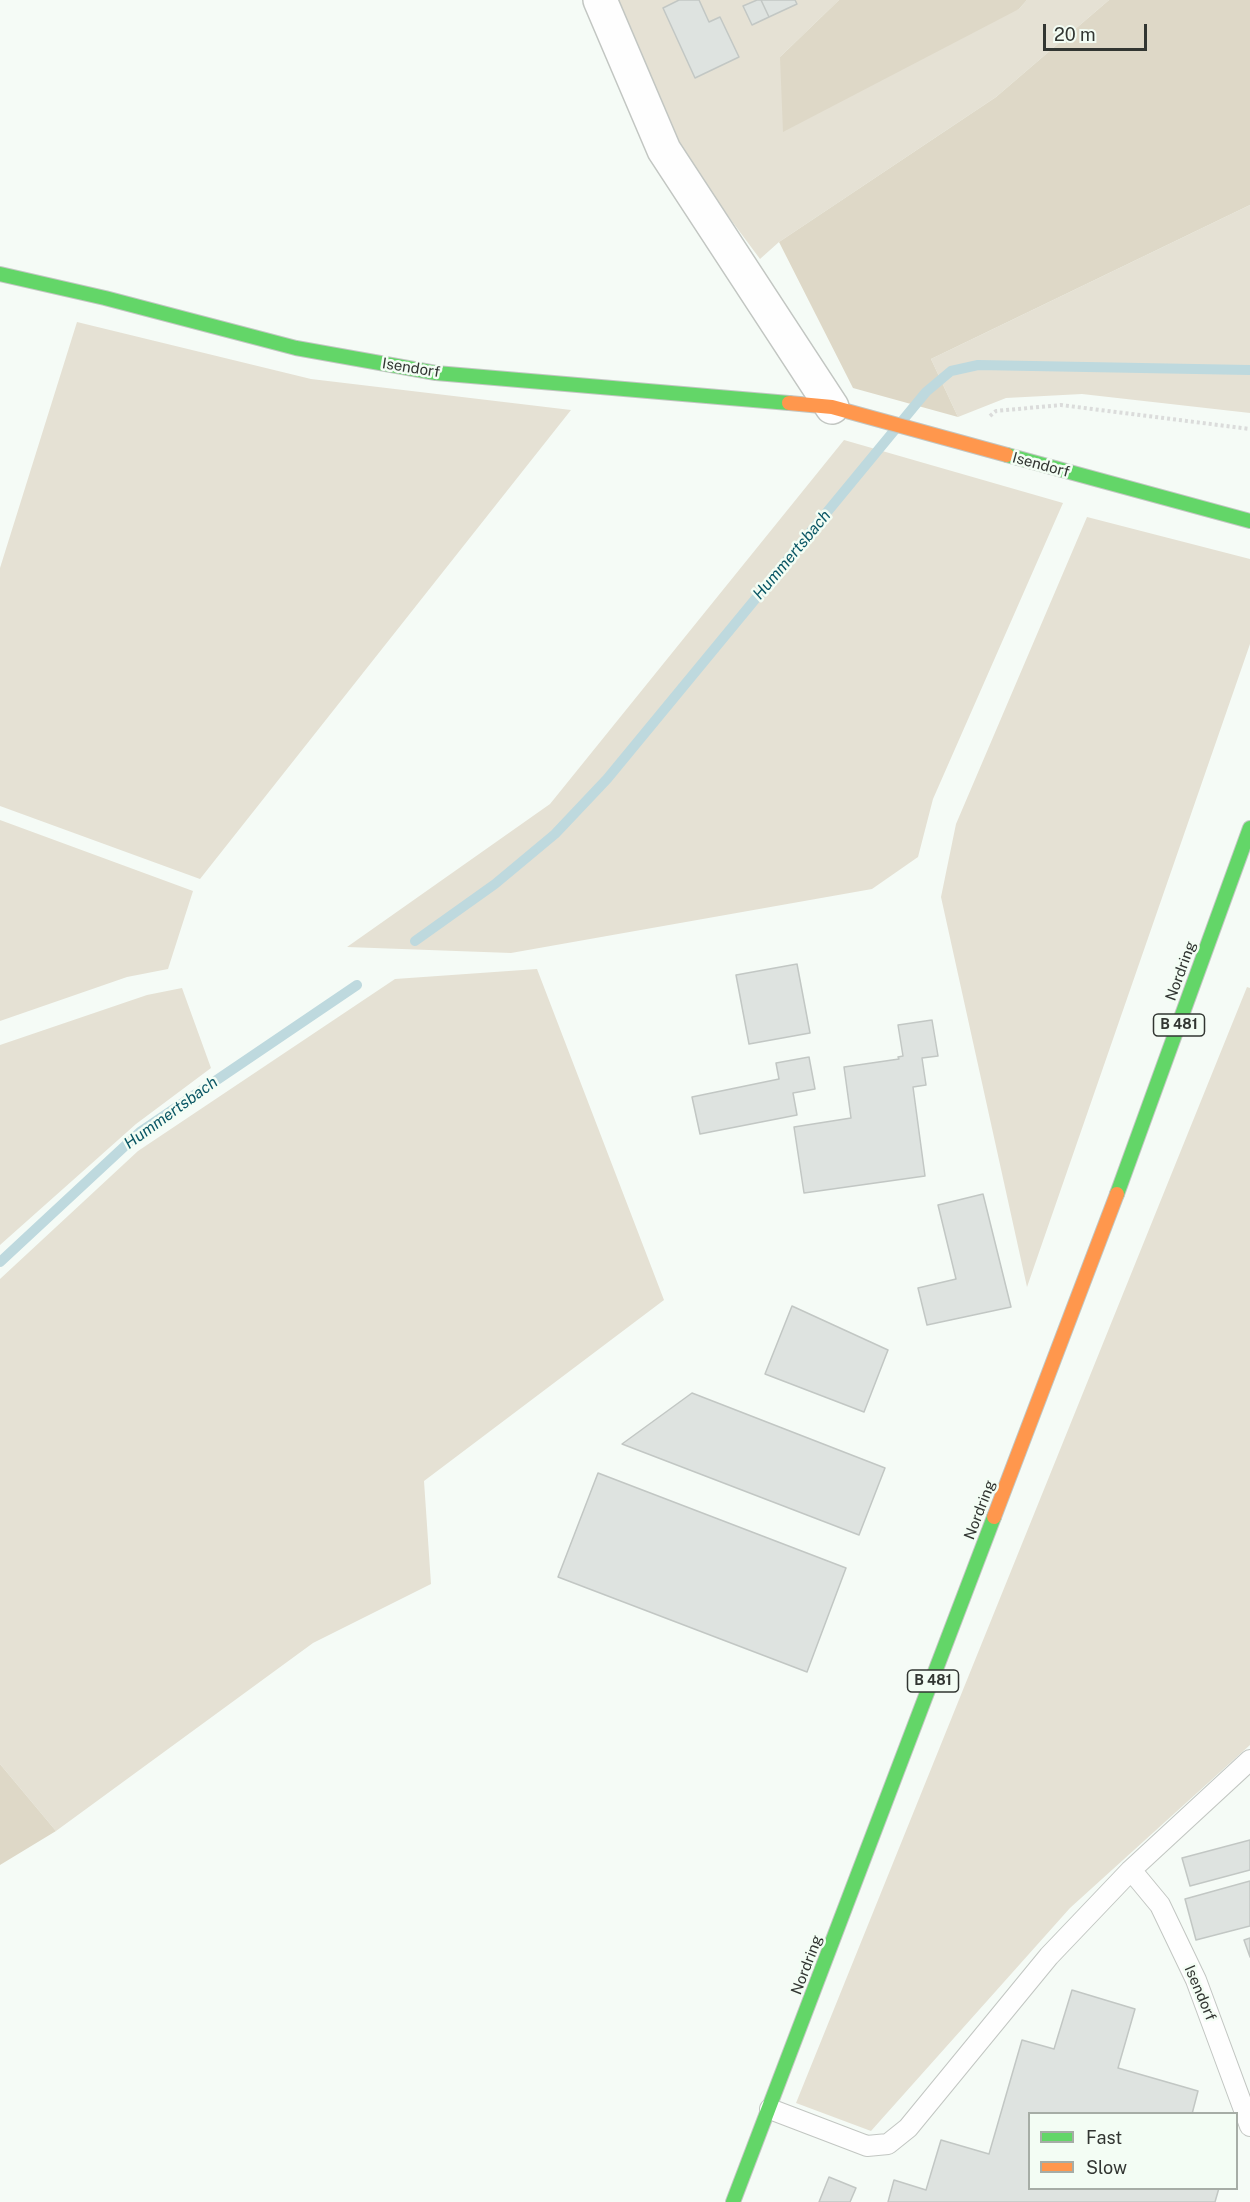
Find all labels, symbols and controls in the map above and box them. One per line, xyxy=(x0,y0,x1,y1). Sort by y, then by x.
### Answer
scale bar xyxy=(1046,12,1150,50)
text: 20 m xyxy=(1054,24,1096,45)
street label: Isendorf xyxy=(381,355,441,381)
street label: Isendorf xyxy=(1010,449,1072,481)
water label: Hummertsbach xyxy=(749,506,835,604)
street label: Nordring xyxy=(1162,939,1200,1003)
road number: B 481 xyxy=(1154,1014,1204,1036)
water label: Hummertsbach xyxy=(121,1073,221,1153)
street label: Nordring xyxy=(960,1478,1000,1542)
road number: B 481 xyxy=(908,1670,958,1692)
street label: Nordring xyxy=(787,1933,827,1997)
street label: Isendorf xyxy=(1180,1963,1220,2023)
legend xyxy=(1028,2112,1238,2190)
text: Fast xyxy=(1086,2127,1122,2148)
text: Slow xyxy=(1086,2157,1127,2178)

